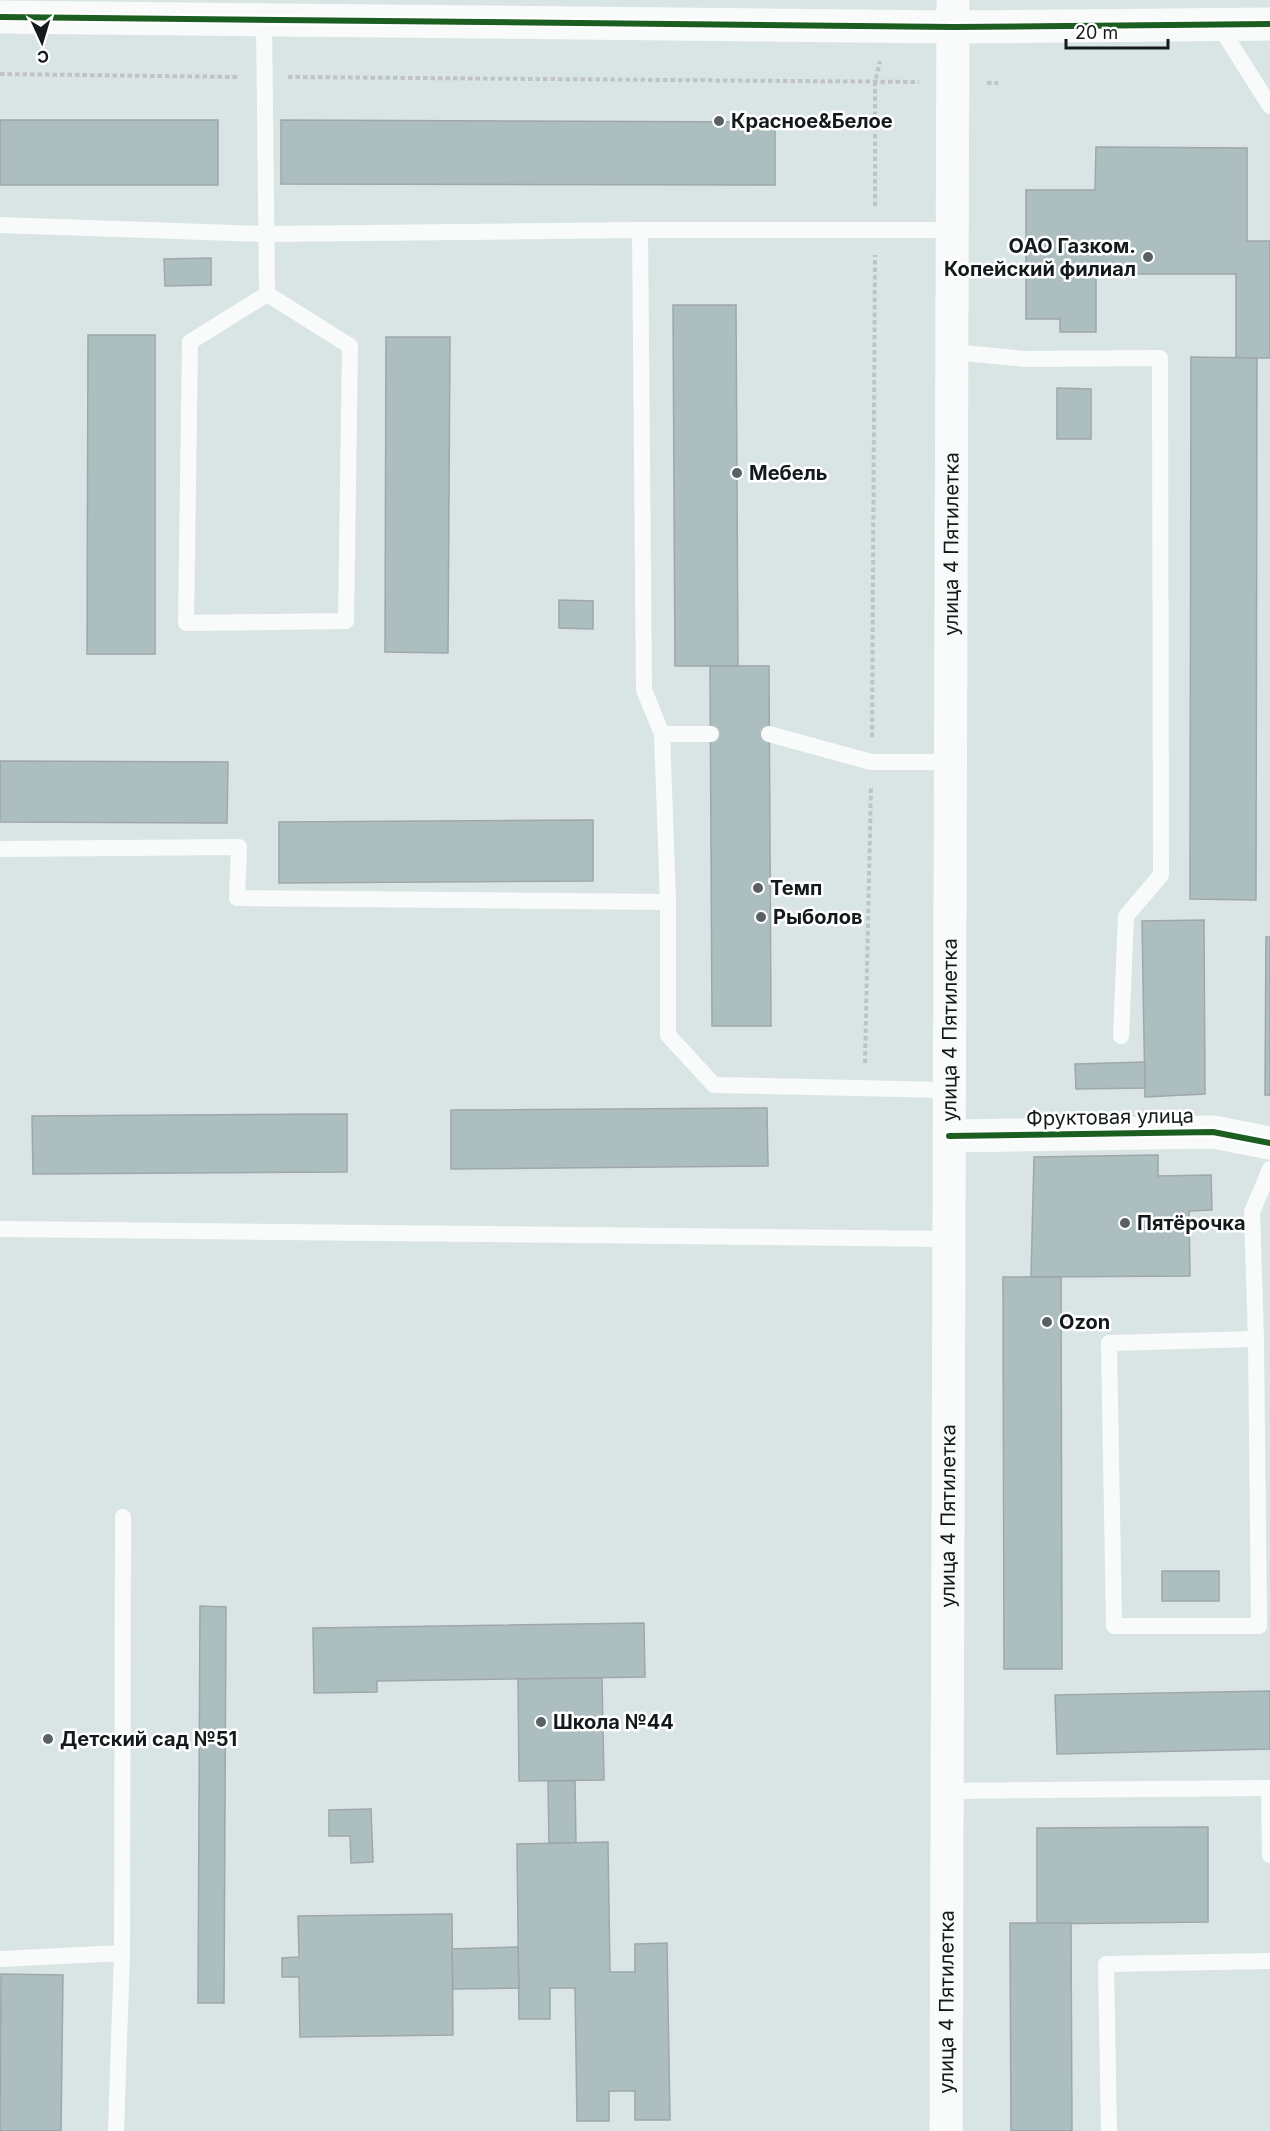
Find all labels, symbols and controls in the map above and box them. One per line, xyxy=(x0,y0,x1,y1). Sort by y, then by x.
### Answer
north arrow xyxy=(12,12,72,72)
scale bar xyxy=(1066,12,1168,50)
text: 20 m xyxy=(1075,22,1118,43)
text: С xyxy=(36,47,50,67)
place label: Красное&Белое xyxy=(731,109,893,133)
marker: Красное&Белое xyxy=(712,114,726,128)
place label: ОАО Газком. Копейский филиал xyxy=(944,234,1136,281)
marker: ОАО Газком. Копейский филиал xyxy=(1141,250,1155,264)
street label: улица 4 Пятилетка xyxy=(939,452,964,636)
place label: Мебель xyxy=(749,461,828,485)
marker: Мебель xyxy=(730,466,744,480)
place label: Темп xyxy=(770,876,822,900)
marker: Темп xyxy=(751,881,765,895)
place label: Рыболов xyxy=(773,905,862,929)
marker: Рыболов xyxy=(754,910,768,924)
street label: улица 4 Пятилетка xyxy=(937,938,962,1122)
street label: Фруктовая улица xyxy=(1026,1104,1194,1130)
place label: Пятёрочка xyxy=(1137,1211,1246,1235)
marker: Пятёрочка xyxy=(1118,1216,1132,1230)
place label: Ozon xyxy=(1059,1310,1110,1334)
marker: Ozon xyxy=(1040,1315,1054,1329)
street label: улица 4 Пятилетка xyxy=(936,1424,960,1608)
place label: Школа №44 xyxy=(553,1710,674,1734)
marker: Школа №44 xyxy=(534,1715,548,1729)
place label: Детский сад №51 xyxy=(60,1727,237,1751)
marker: Детский сад №51 xyxy=(41,1732,55,1746)
street label: улица 4 Пятилетка xyxy=(934,1910,959,2094)

